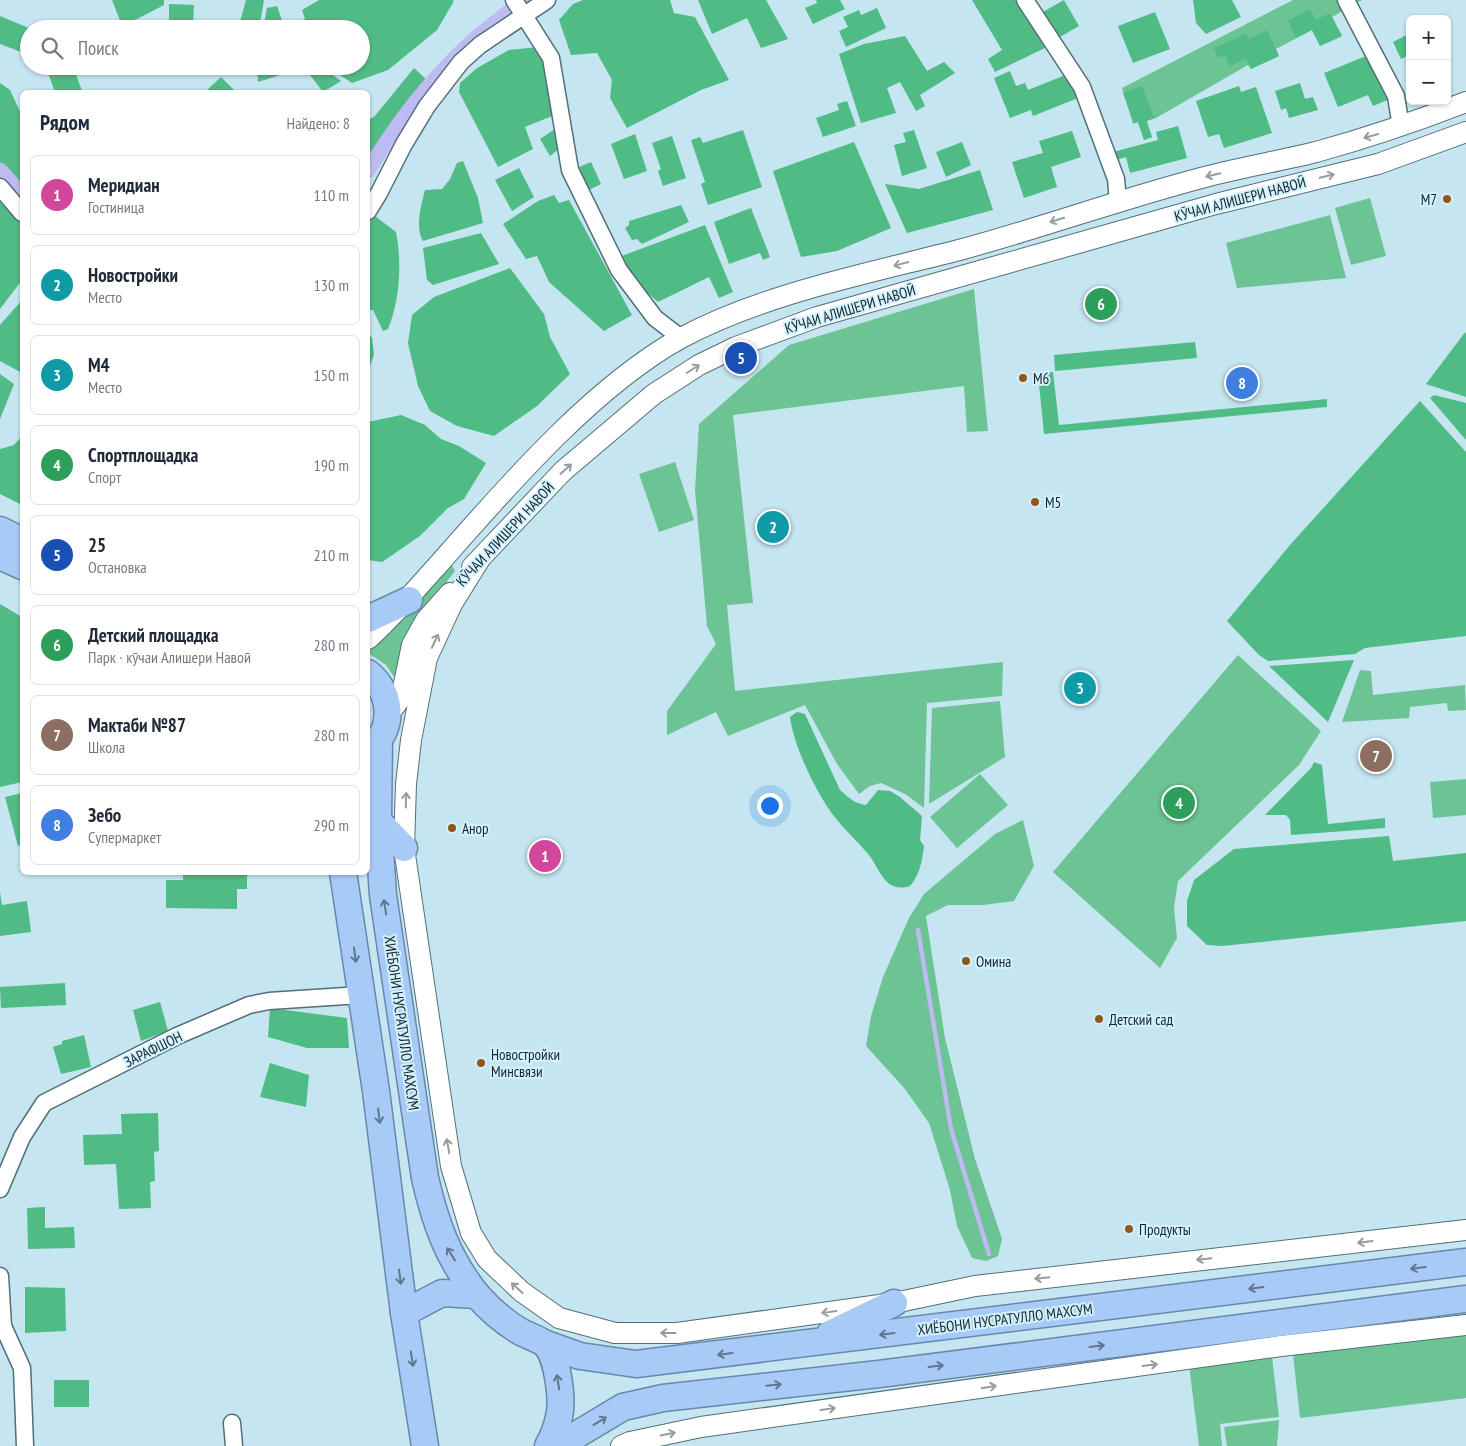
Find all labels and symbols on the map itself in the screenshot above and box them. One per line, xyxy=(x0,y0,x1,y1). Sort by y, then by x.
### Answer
one-way arrow xyxy=(1363,131,1379,141)
one-way arrow xyxy=(1206,171,1222,180)
one-way arrow xyxy=(1319,171,1335,180)
street label: КӮЧАИ АЛИШЕРИ НАВОӢ xyxy=(1172,172,1308,226)
place label: М7 xyxy=(1421,190,1437,209)
marker: М7 xyxy=(1441,193,1453,205)
one-way arrow xyxy=(1049,216,1065,226)
one-way arrow xyxy=(893,260,909,269)
street label: КӮЧАИ АЛИШЕРИ НАВОӢ xyxy=(782,280,918,338)
pin: 6 xyxy=(1085,285,1117,323)
pin: 5 xyxy=(725,339,757,377)
one-way arrow xyxy=(686,364,700,374)
pin: 8 xyxy=(1226,364,1258,402)
place label: М6 xyxy=(1033,369,1050,388)
marker: М6 xyxy=(1017,372,1029,384)
one-way arrow xyxy=(559,463,572,475)
street label: КӮЧАИ АЛИШЕРИ НАВОӢ xyxy=(452,478,558,590)
place label: М5 xyxy=(1045,493,1061,512)
marker: М5 xyxy=(1029,496,1041,508)
pin: 2 xyxy=(757,508,789,546)
one-way arrow xyxy=(431,634,440,649)
pin: 3 xyxy=(1064,669,1096,707)
pin: 7 xyxy=(1360,737,1392,775)
pin: 4 xyxy=(1163,784,1195,822)
one-way arrow xyxy=(401,792,410,808)
your location xyxy=(757,793,783,819)
place label: Анор xyxy=(462,819,489,838)
marker: Анор xyxy=(446,822,458,834)
pin: 1 xyxy=(529,837,561,875)
one-way arrow xyxy=(380,899,390,915)
street label: ХИЁБОНИ НУСРАТУЛЛО МАХСУМ xyxy=(380,934,424,1112)
one-way arrow xyxy=(350,947,360,963)
place label: Омина xyxy=(976,952,1011,971)
marker: Омина xyxy=(960,955,972,967)
place label: Детский сад xyxy=(1109,1010,1174,1029)
marker: Детский сад xyxy=(1093,1013,1105,1025)
street label: ЗАРАФШОН xyxy=(121,1027,185,1071)
place label: Новостройки Минсвязи xyxy=(491,1045,560,1081)
marker: Новостройки Минсвязи xyxy=(475,1057,487,1069)
one-way arrow xyxy=(374,1108,384,1124)
one-way arrow xyxy=(442,1138,452,1154)
place label: Продукты xyxy=(1139,1220,1191,1239)
marker: Продукты xyxy=(1123,1223,1135,1235)
one-way arrow xyxy=(1358,1237,1374,1247)
one-way arrow xyxy=(446,1247,456,1261)
one-way arrow xyxy=(1196,1254,1212,1264)
one-way arrow xyxy=(1410,1263,1426,1273)
one-way arrow xyxy=(395,1269,405,1285)
one-way arrow xyxy=(1035,1273,1051,1283)
one-way arrow xyxy=(511,1282,523,1294)
one-way arrow xyxy=(1249,1283,1265,1293)
street label: ХИЁБОНИ НУСРАТУЛЛО МАХСУМ xyxy=(916,1299,1094,1339)
one-way arrow xyxy=(821,1308,837,1318)
one-way arrow xyxy=(660,1328,676,1338)
one-way arrow xyxy=(879,1329,895,1339)
one-way arrow xyxy=(1088,1341,1104,1351)
one-way arrow xyxy=(718,1349,734,1359)
one-way arrow xyxy=(407,1350,417,1366)
one-way arrow xyxy=(1142,1360,1158,1370)
one-way arrow xyxy=(927,1361,943,1371)
one-way arrow xyxy=(553,1375,563,1391)
one-way arrow xyxy=(766,1380,782,1390)
one-way arrow xyxy=(981,1381,997,1391)
one-way arrow xyxy=(820,1404,836,1414)
one-way arrow xyxy=(592,1416,606,1426)
one-way arrow xyxy=(659,1429,675,1438)

